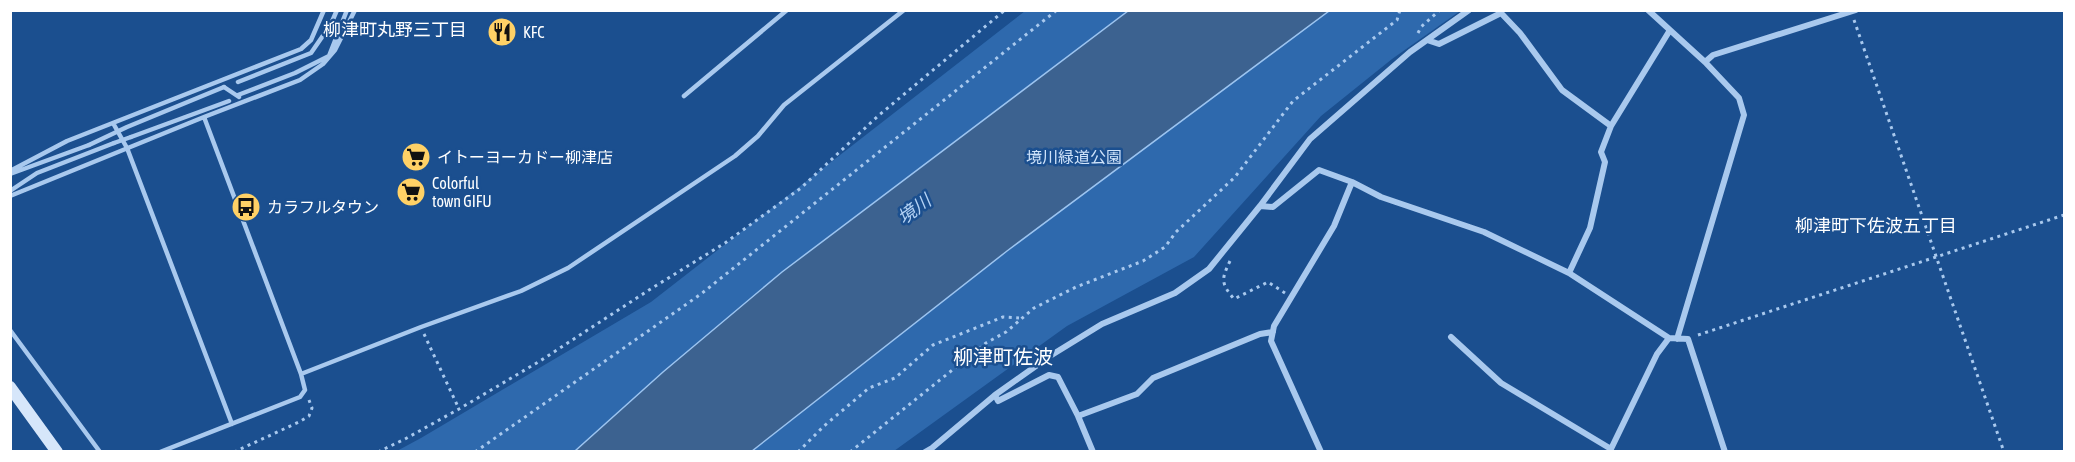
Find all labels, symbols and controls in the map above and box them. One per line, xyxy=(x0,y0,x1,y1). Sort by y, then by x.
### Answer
restaurant icon: KFC xyxy=(486,16,518,48)
district label: 柳津町丸野三丁目 xyxy=(323,19,467,40)
place label: KFC xyxy=(523,23,545,41)
supermarket icon: イトーヨーカドー柳津店 xyxy=(400,141,432,173)
place label: イトーヨーカドー柳津店 xyxy=(437,148,613,166)
park label: 境川緑道公園 xyxy=(1026,148,1122,166)
place label: Colorful town GIFU xyxy=(432,174,492,210)
supermarket icon: Colorful town GIFU xyxy=(395,176,427,208)
water label: 境川 xyxy=(893,189,936,228)
bus stop icon: カラフルタウン xyxy=(230,191,262,223)
place label: カラフルタウン xyxy=(267,198,379,216)
district label: 柳津町下佐波五丁目 xyxy=(1795,215,1957,236)
district label: 柳津町佐波 xyxy=(953,345,1053,368)

